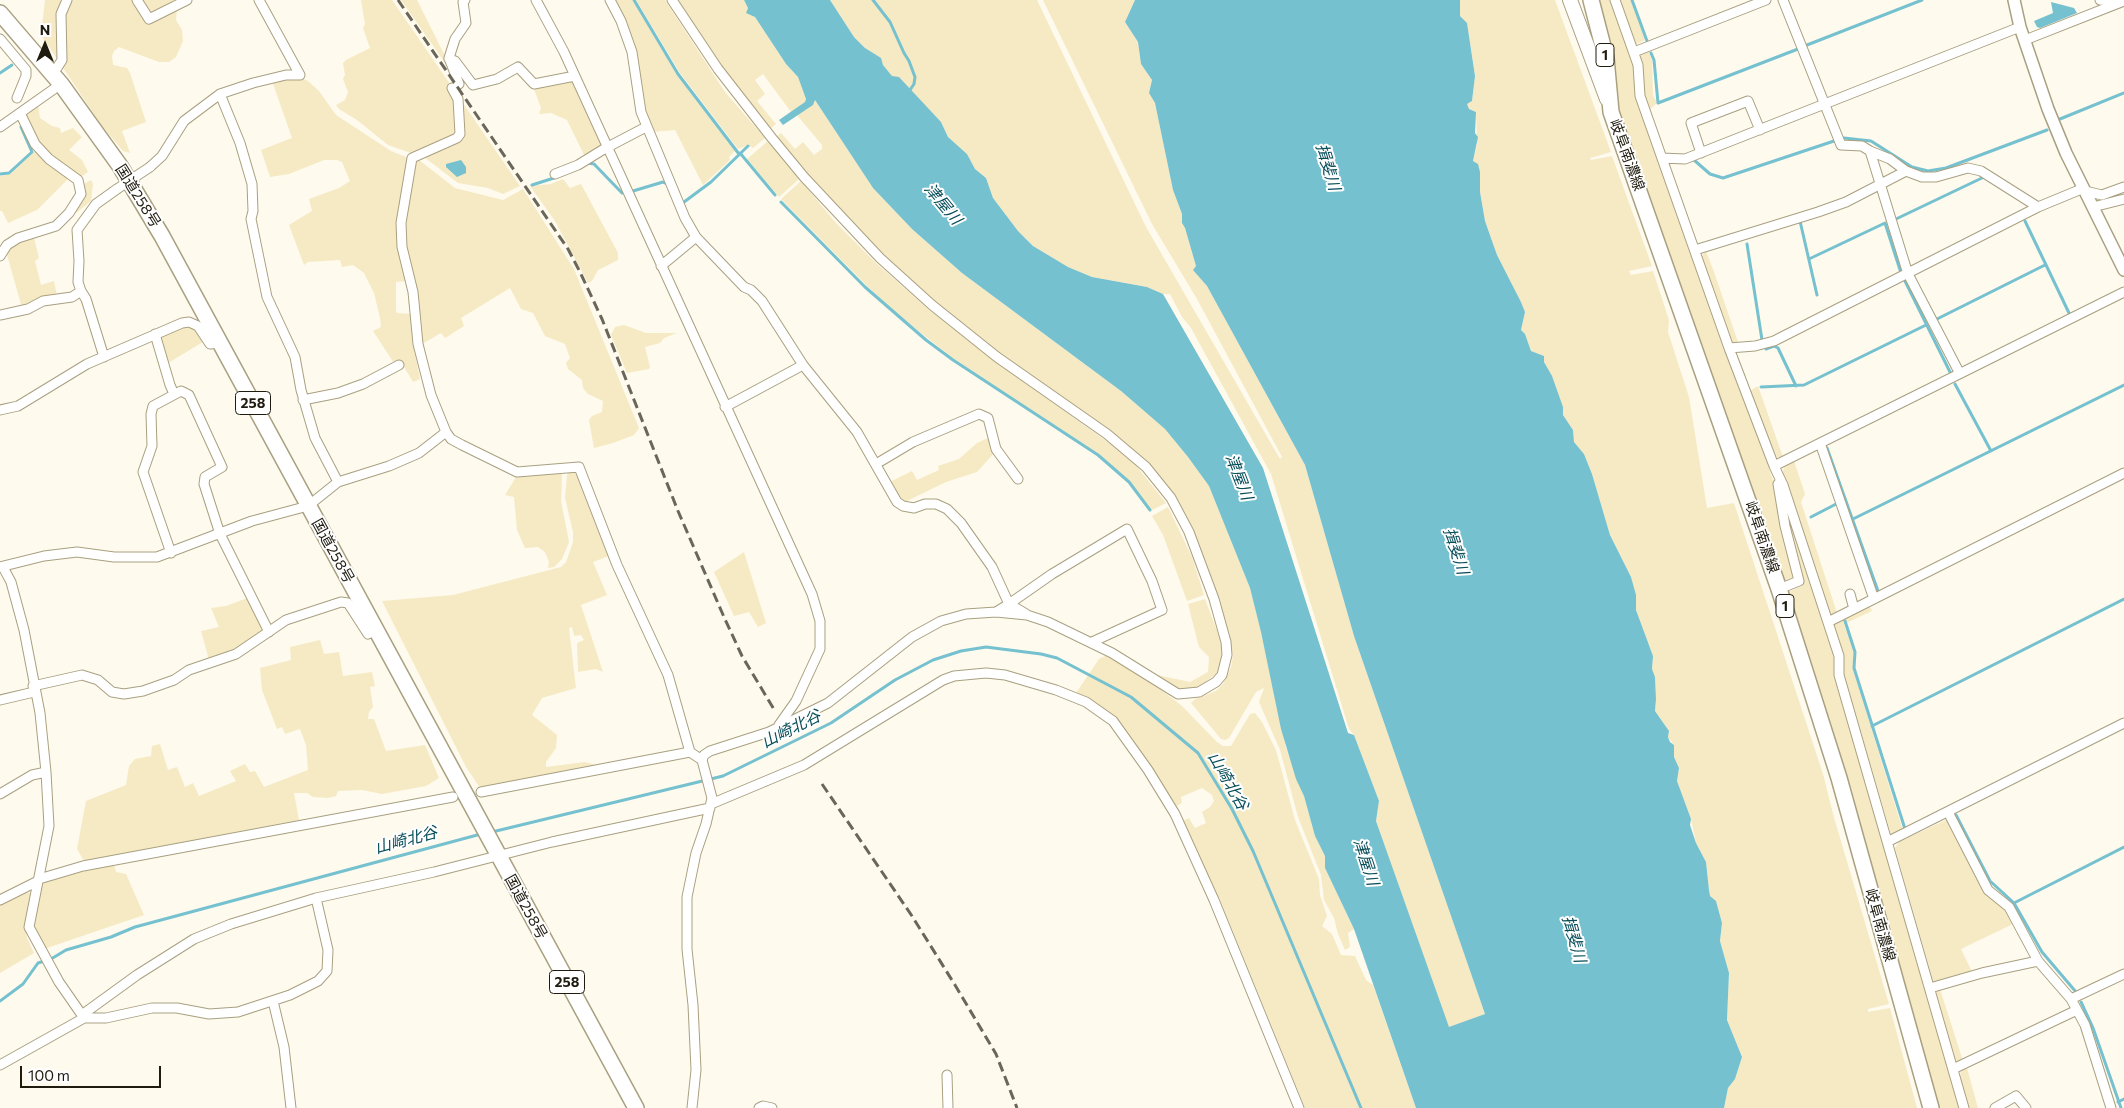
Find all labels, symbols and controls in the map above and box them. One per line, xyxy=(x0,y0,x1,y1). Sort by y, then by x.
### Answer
north arrow xyxy=(20,20,70,70)
text: N xyxy=(40,21,50,38)
road number: 1 xyxy=(1596,44,1614,66)
street label: 岐阜南濃線 xyxy=(1606,117,1648,193)
water label: 揖斐川 xyxy=(1312,141,1344,193)
street label: 国道258号 xyxy=(112,161,164,231)
water label: 津屋川 xyxy=(920,179,966,229)
road number: 258 xyxy=(236,392,270,414)
water label: 津屋川 xyxy=(1221,451,1257,503)
street label: 岐阜南濃線 xyxy=(1741,499,1783,575)
street label: 国道258号 xyxy=(308,516,358,586)
water label: 揖斐川 xyxy=(1439,525,1473,577)
road number: 1 xyxy=(1776,594,1794,618)
water label: 山崎北谷 xyxy=(758,706,824,752)
water label: 山崎北谷 xyxy=(1204,748,1252,814)
water label: 山崎北谷 xyxy=(373,822,439,858)
water label: 津屋川 xyxy=(1349,836,1383,888)
street label: 国道258号 xyxy=(501,872,551,942)
street label: 岐阜南濃線 xyxy=(1861,886,1899,964)
water label: 揖斐川 xyxy=(1558,913,1590,965)
road number: 258 xyxy=(550,970,584,994)
scale bar xyxy=(22,1056,164,1088)
text: 100 m xyxy=(28,1066,70,1084)

